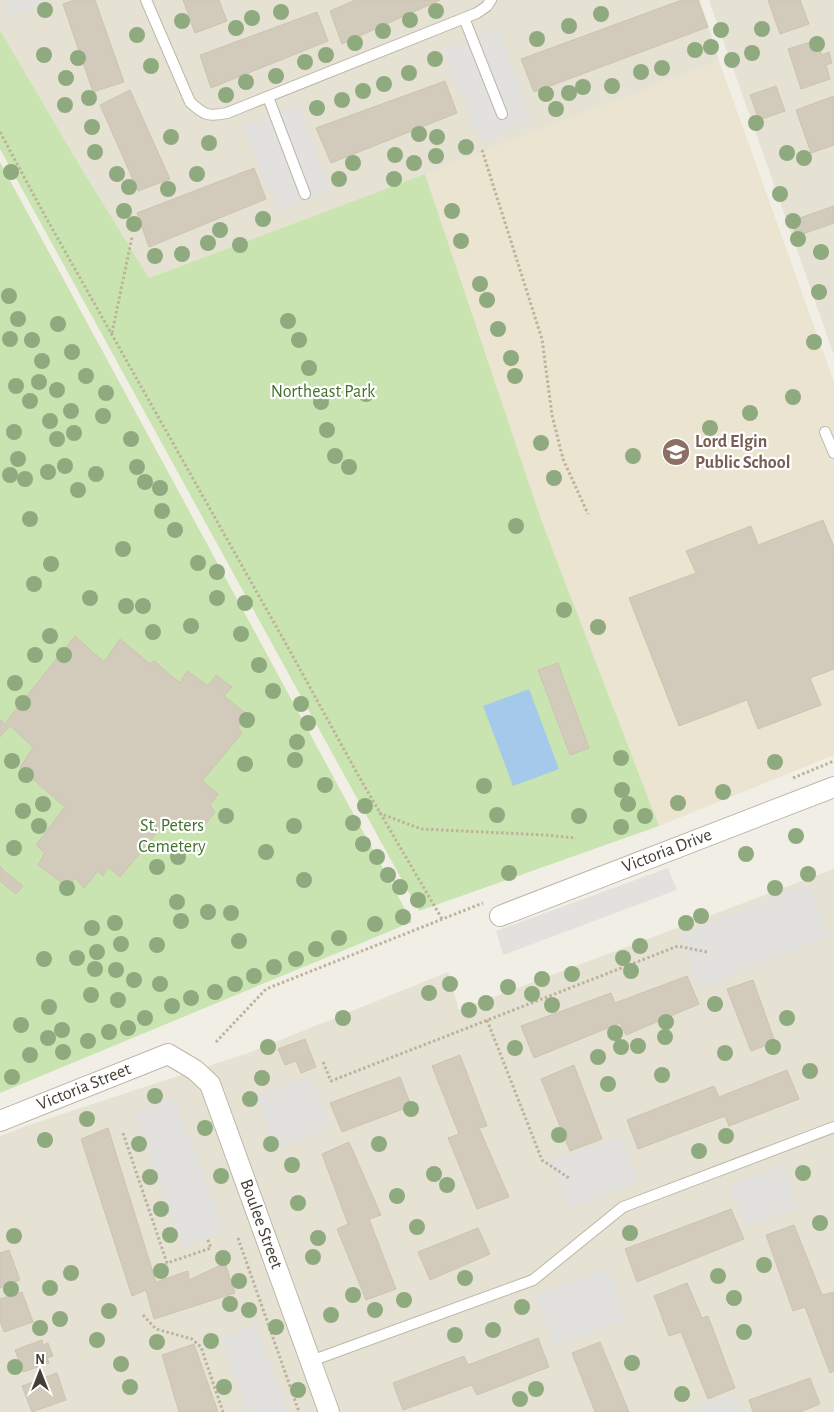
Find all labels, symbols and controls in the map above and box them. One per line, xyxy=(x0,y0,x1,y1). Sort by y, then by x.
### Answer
park label: Northeast Park xyxy=(271,383,376,401)
place label: Lord Elgin Public School xyxy=(695,433,790,472)
school or university icon: Lord Elgin Public School xyxy=(661,437,691,467)
park label: St. Peters Cemetery xyxy=(138,817,206,856)
street label: Victoria Drive xyxy=(620,826,714,876)
street label: Victoria Street xyxy=(35,1060,134,1114)
street label: Boulee Street xyxy=(236,1177,286,1271)
north arrow xyxy=(15,1347,65,1397)
text: N xyxy=(35,1353,45,1367)

